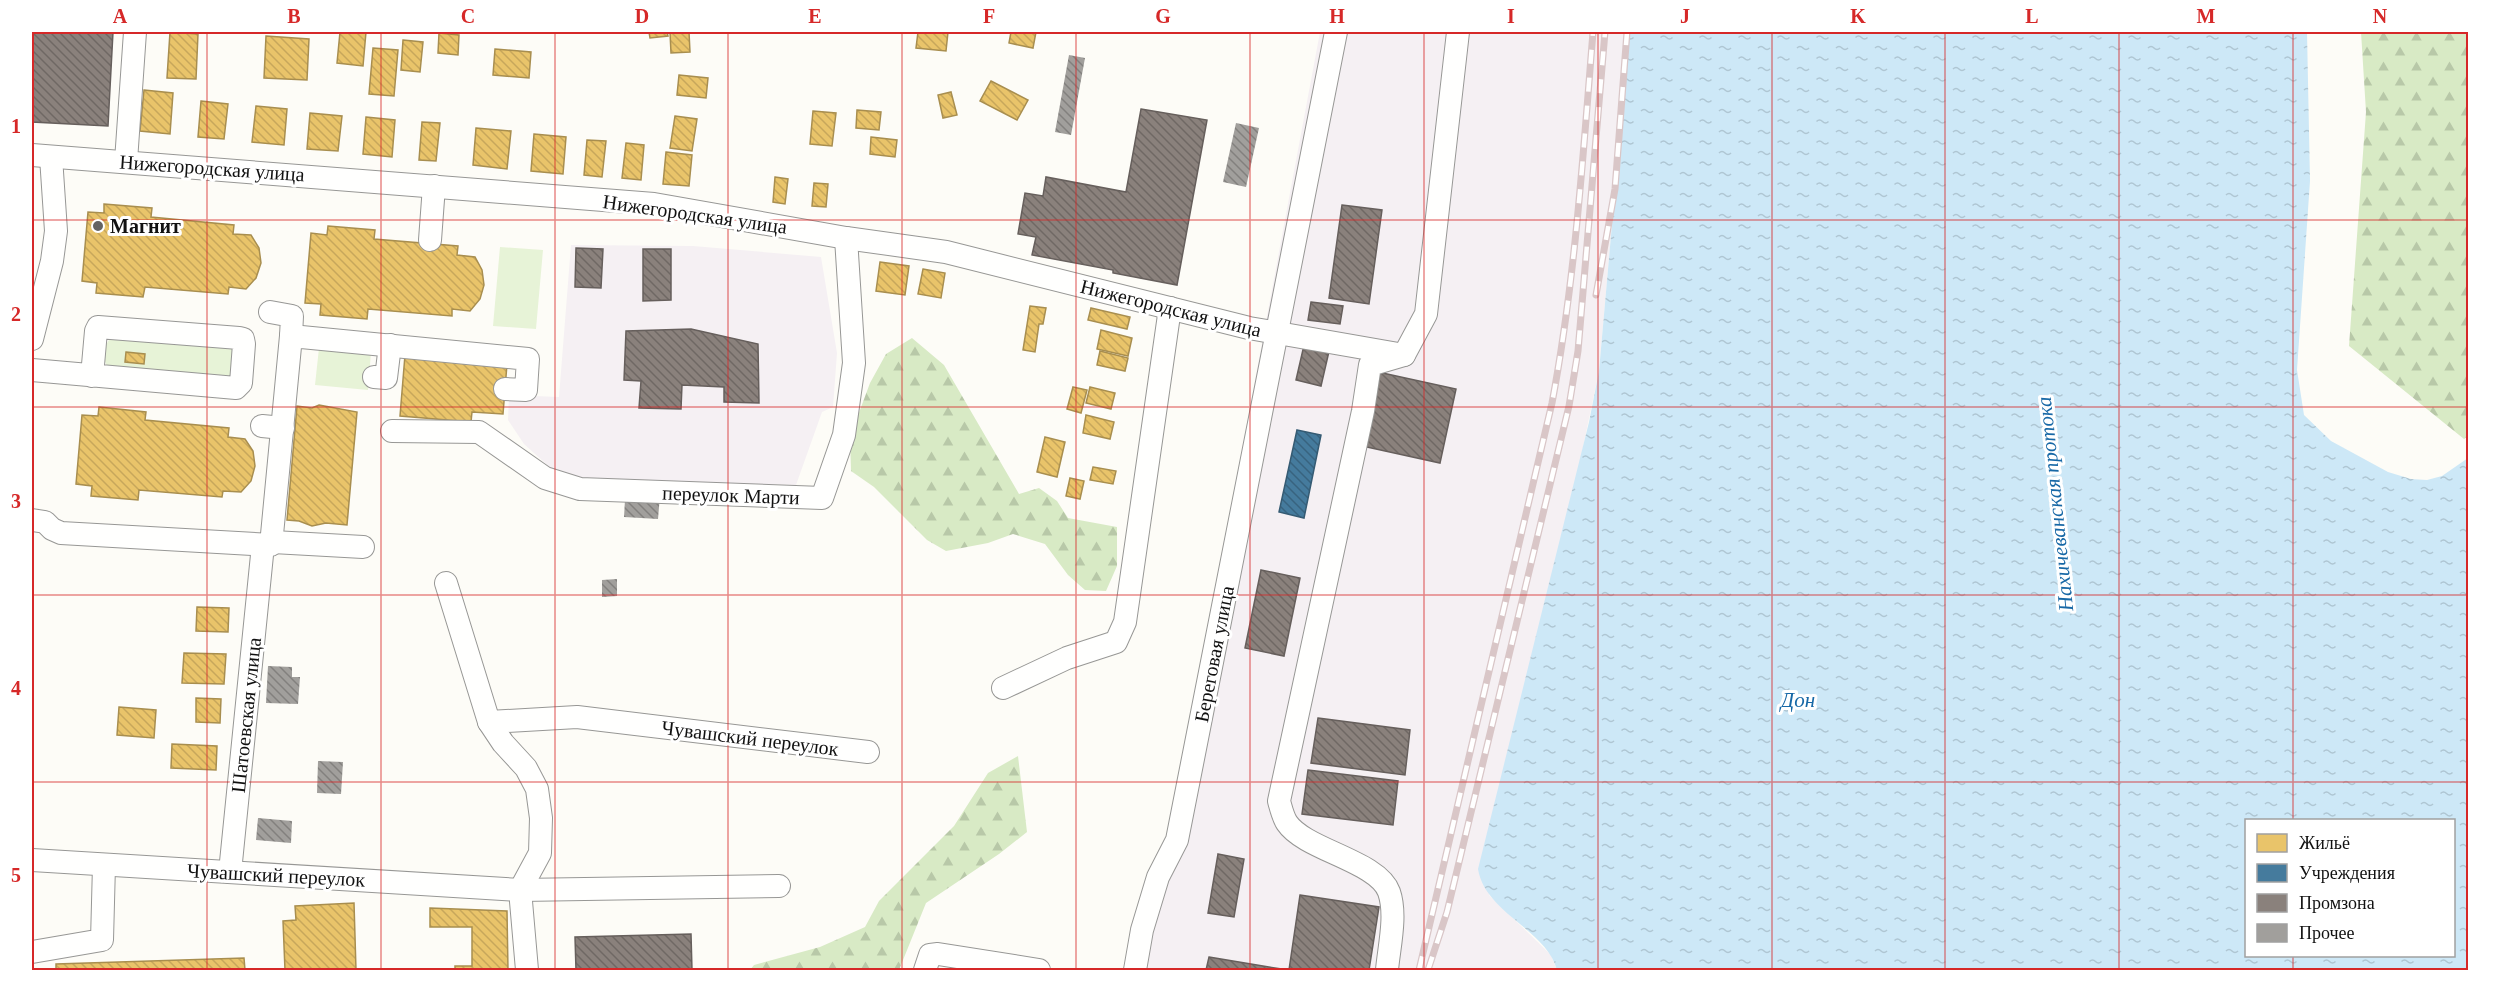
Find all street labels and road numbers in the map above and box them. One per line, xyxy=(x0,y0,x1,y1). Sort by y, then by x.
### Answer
street label: Нижегородская улица xyxy=(119,151,305,186)
street label: Нижегородская улица xyxy=(601,190,789,239)
street label: Нижегородская улица xyxy=(1078,275,1264,342)
street label: переулок Марти xyxy=(662,482,800,509)
street label: Береговая улица xyxy=(1190,584,1239,724)
street label: Шатоевская улица xyxy=(227,636,266,794)
street label: Чувашский переулок xyxy=(660,716,840,761)
street label: Чувашский переулок xyxy=(186,859,366,892)

